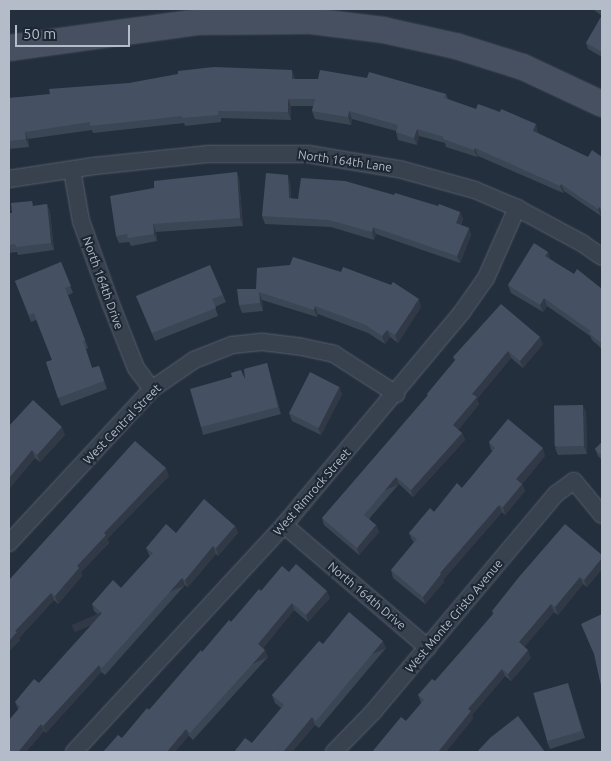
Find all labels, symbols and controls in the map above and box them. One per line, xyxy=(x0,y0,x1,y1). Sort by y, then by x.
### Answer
scale bar xyxy=(18,15,132,47)
text: 50 m xyxy=(23,25,56,42)
street label: North 164th Lane xyxy=(297,147,393,175)
street label: North 164th Drive xyxy=(80,235,126,331)
street label: West Central Street xyxy=(80,381,164,467)
street label: West Rimrock Street xyxy=(270,446,354,538)
street label: West Monte Cristo Avenue xyxy=(402,556,506,676)
street label: North 164th Drive xyxy=(325,559,409,633)

